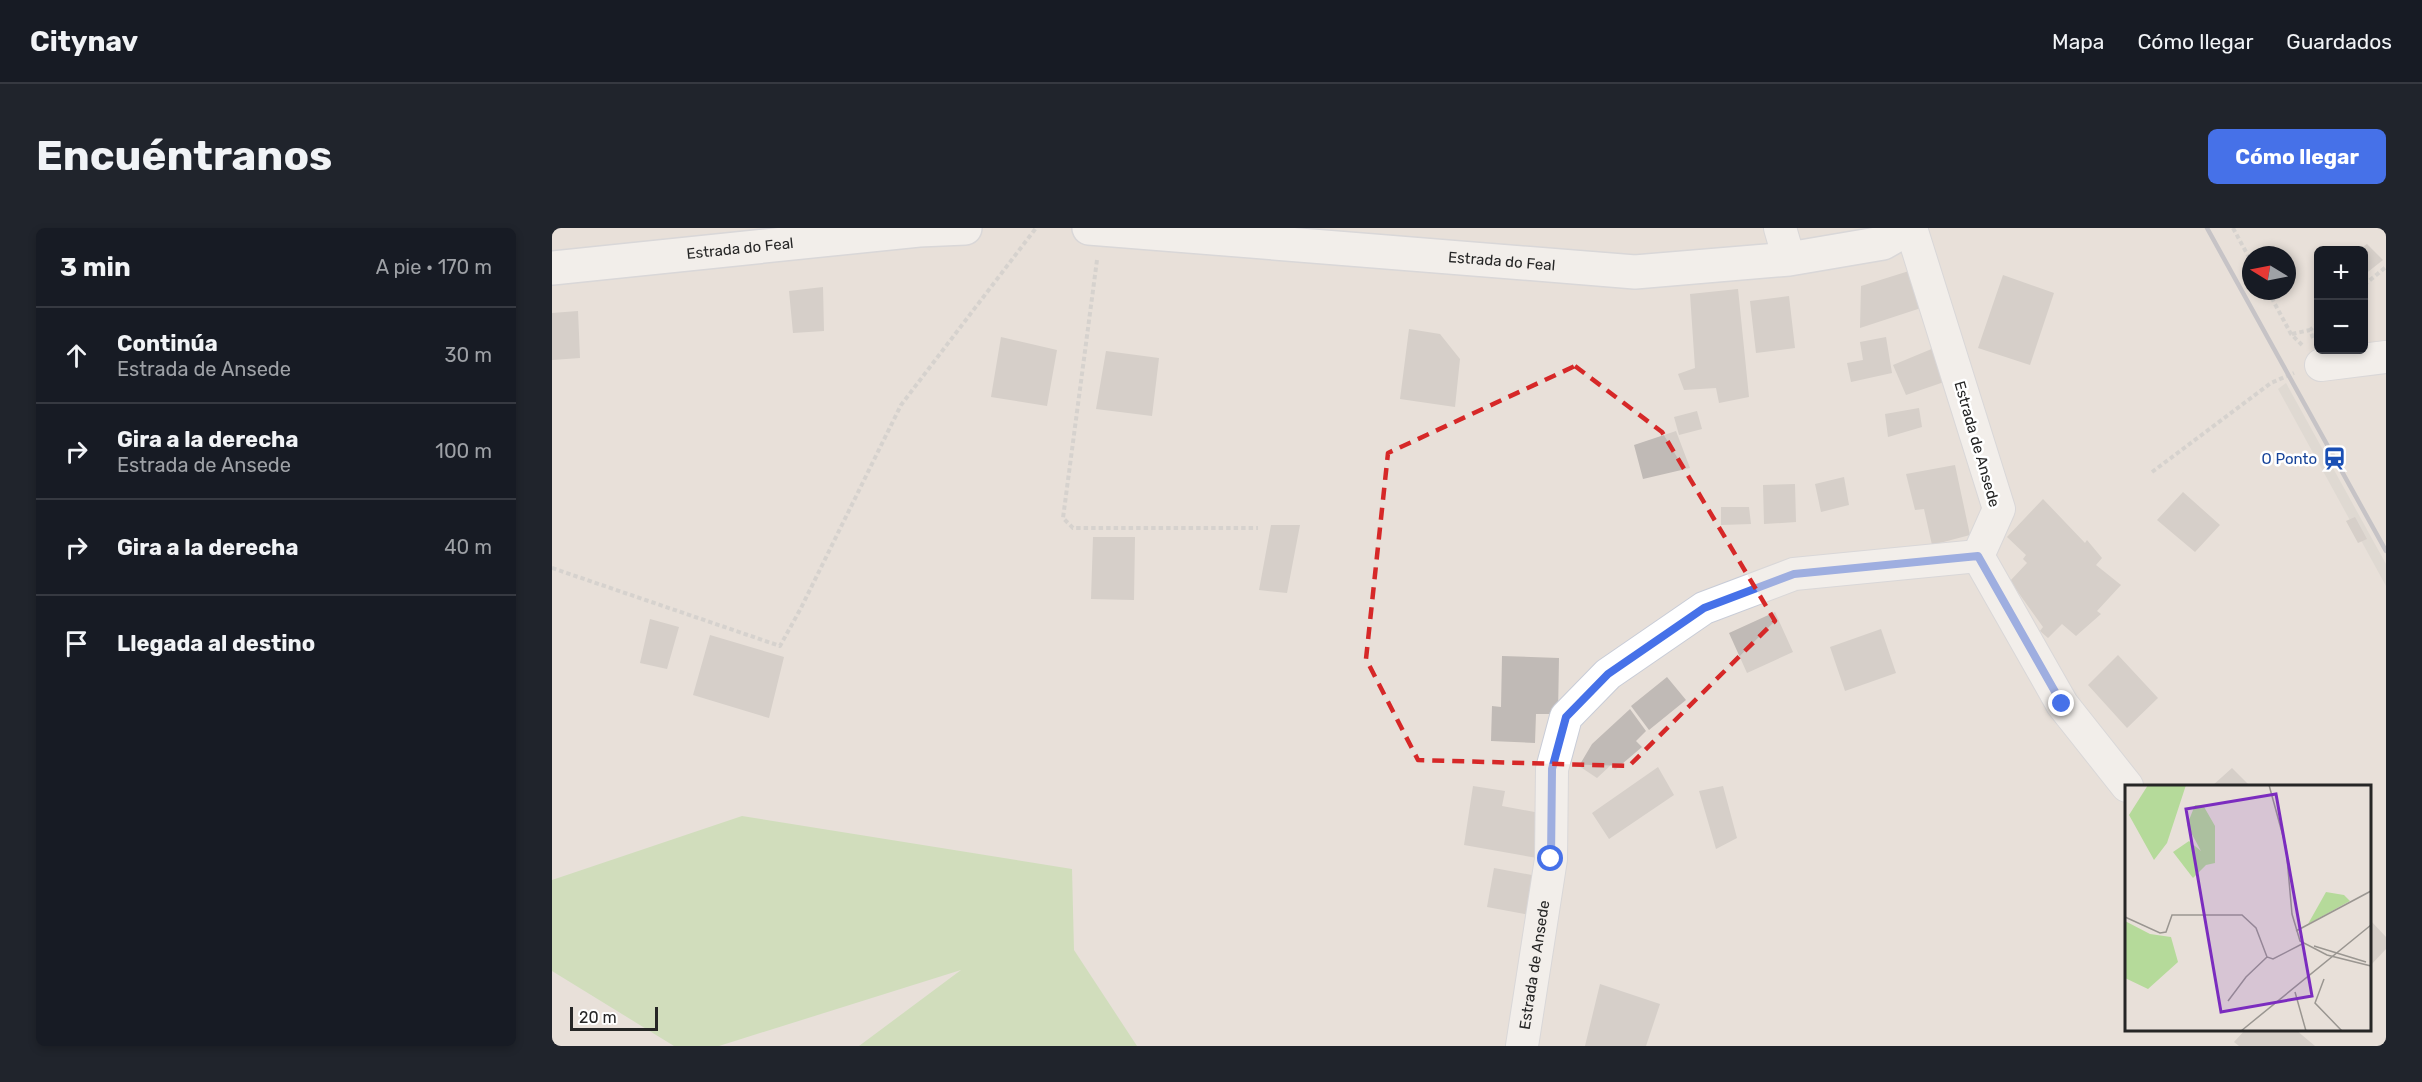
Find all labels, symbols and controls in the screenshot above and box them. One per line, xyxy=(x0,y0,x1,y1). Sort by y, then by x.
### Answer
text: Citynav xyxy=(30,25,138,58)
text: Mapa xyxy=(2052,29,2104,54)
text: Cómo llegar xyxy=(2137,29,2253,54)
text: Guardados xyxy=(2286,29,2392,54)
button: Cómo llegar xyxy=(2208,129,2386,184)
text: Encuéntranos xyxy=(36,131,332,181)
street label: Estrada do Feal xyxy=(686,234,794,263)
north arrow xyxy=(2242,246,2296,300)
map controls xyxy=(2314,246,2368,354)
button: + xyxy=(2314,246,2368,300)
street label: Estrada do Feal xyxy=(1447,248,1556,275)
text: 3 min xyxy=(60,252,131,283)
text: A pie · 170 m xyxy=(376,255,492,279)
button: − xyxy=(2314,300,2368,354)
text: Continúa xyxy=(117,330,218,357)
icon: ahead xyxy=(60,339,93,372)
text: 30 m xyxy=(445,343,492,367)
text: Estrada de Ansede xyxy=(117,357,291,381)
street label: Estrada de Ansede xyxy=(1950,379,2004,509)
text: Gira a la derecha xyxy=(117,426,298,453)
icon: right xyxy=(60,435,93,468)
text: 100 m xyxy=(435,439,492,463)
station icon: O Ponto xyxy=(2322,446,2348,472)
place label: O Ponto xyxy=(2262,450,2317,468)
text: Estrada de Ansede xyxy=(117,453,291,477)
icon: right xyxy=(60,531,93,564)
text: Gira a la derecha xyxy=(117,534,298,561)
text: 40 m xyxy=(444,535,492,559)
icon: arrive xyxy=(60,627,93,660)
text: Llegada al destino xyxy=(117,630,315,657)
route end xyxy=(2048,690,2074,716)
inset map xyxy=(2125,785,2371,1031)
route start xyxy=(1537,845,1563,871)
street label: Estrada de Ansede xyxy=(1516,899,1553,1031)
scale bar xyxy=(570,1004,658,1032)
text: 20 m xyxy=(579,1008,617,1027)

